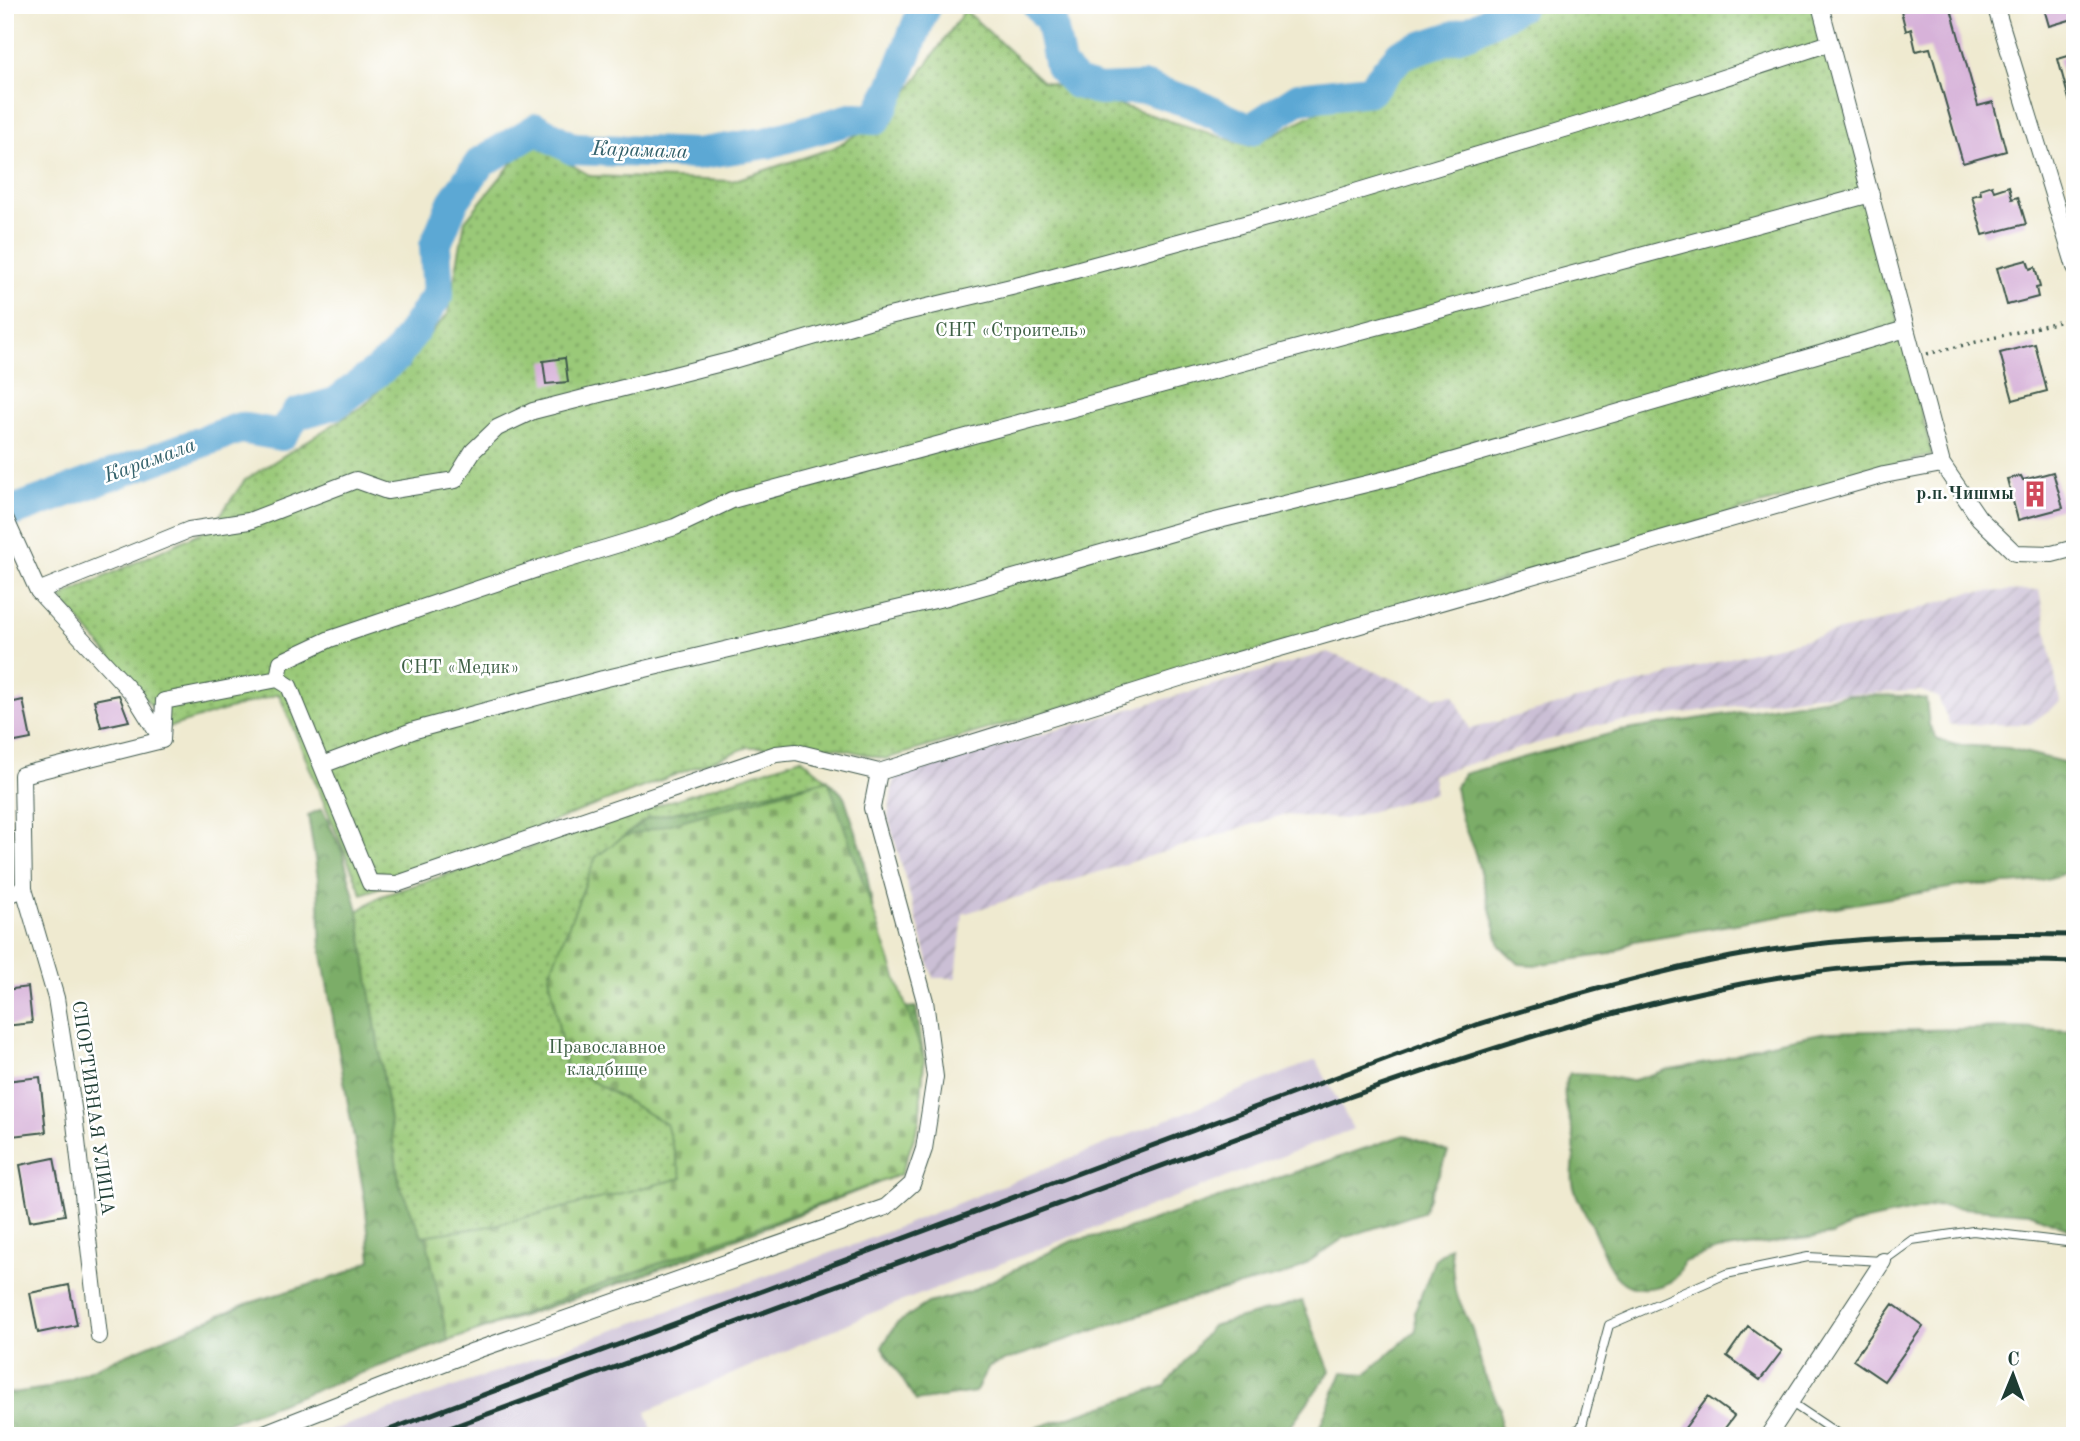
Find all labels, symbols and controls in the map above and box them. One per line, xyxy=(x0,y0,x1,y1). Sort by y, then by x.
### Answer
water label: Карамала xyxy=(591,139,688,163)
park label: СНТ «Строитель» xyxy=(935,322,1087,341)
water label: Карамала xyxy=(100,435,199,488)
building icon: р.п.Чишмы xyxy=(2020,479,2050,509)
place label: р.п.Чишмы xyxy=(1916,485,2014,504)
park label: СНТ «Медик» xyxy=(401,659,519,678)
street label: СПОРТИВНАЯ УЛИЦА xyxy=(68,1000,117,1217)
park label: Православное кладбище xyxy=(548,1039,666,1080)
north arrow xyxy=(1979,1340,2048,1410)
text: С xyxy=(2007,1351,2020,1370)

